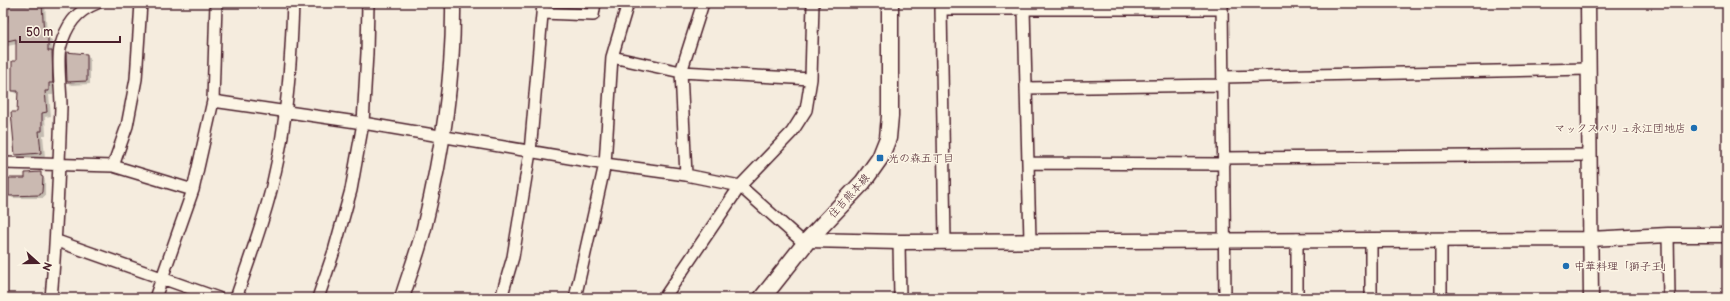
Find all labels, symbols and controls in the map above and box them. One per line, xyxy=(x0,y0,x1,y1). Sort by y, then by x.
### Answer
scale bar xyxy=(20,18,120,44)
text: 50 m xyxy=(26,25,53,40)
place label: マックスバリュ永江団地店 xyxy=(1554,122,1686,135)
marker: マックスバリュ永江団地店 xyxy=(1689,123,1699,133)
place label: 光の森五丁目 xyxy=(888,152,954,165)
marker: 光の森五丁目 xyxy=(875,153,885,163)
street label: 住吉熊本線 xyxy=(826,171,872,221)
north arrow xyxy=(18,243,58,283)
text: N xyxy=(39,260,54,273)
place label: 中華料理「獅子王」 xyxy=(1574,260,1673,273)
marker: 中華料理「獅子王」 xyxy=(1561,261,1571,271)

